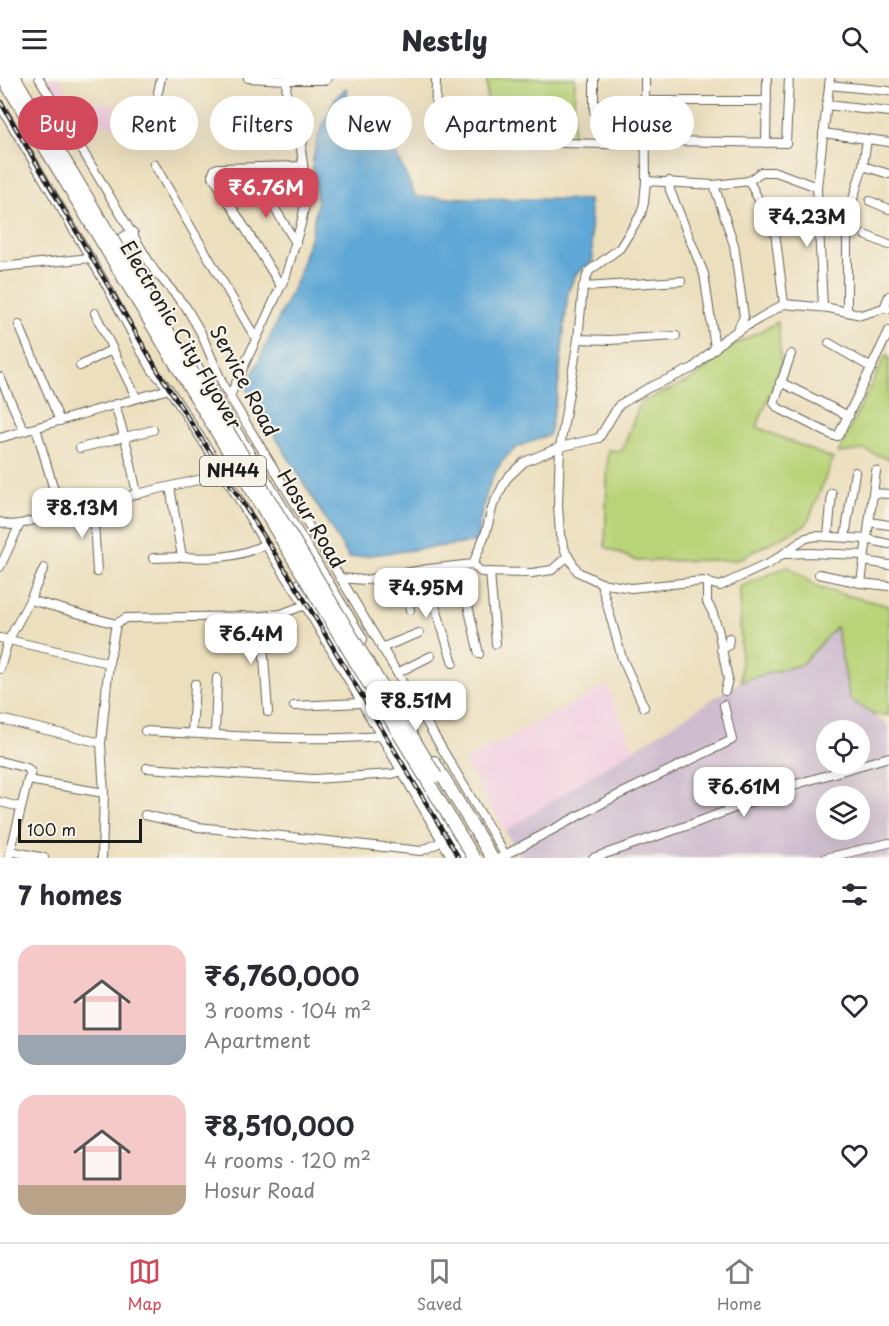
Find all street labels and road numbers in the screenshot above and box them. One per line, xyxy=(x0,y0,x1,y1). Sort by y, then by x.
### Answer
street label: Electronic City Flyover xyxy=(114,234,251,435)
street label: Service Road xyxy=(203,319,287,442)
road number: NH44 xyxy=(200,456,266,486)
street label: Hosur Road xyxy=(270,463,353,574)

